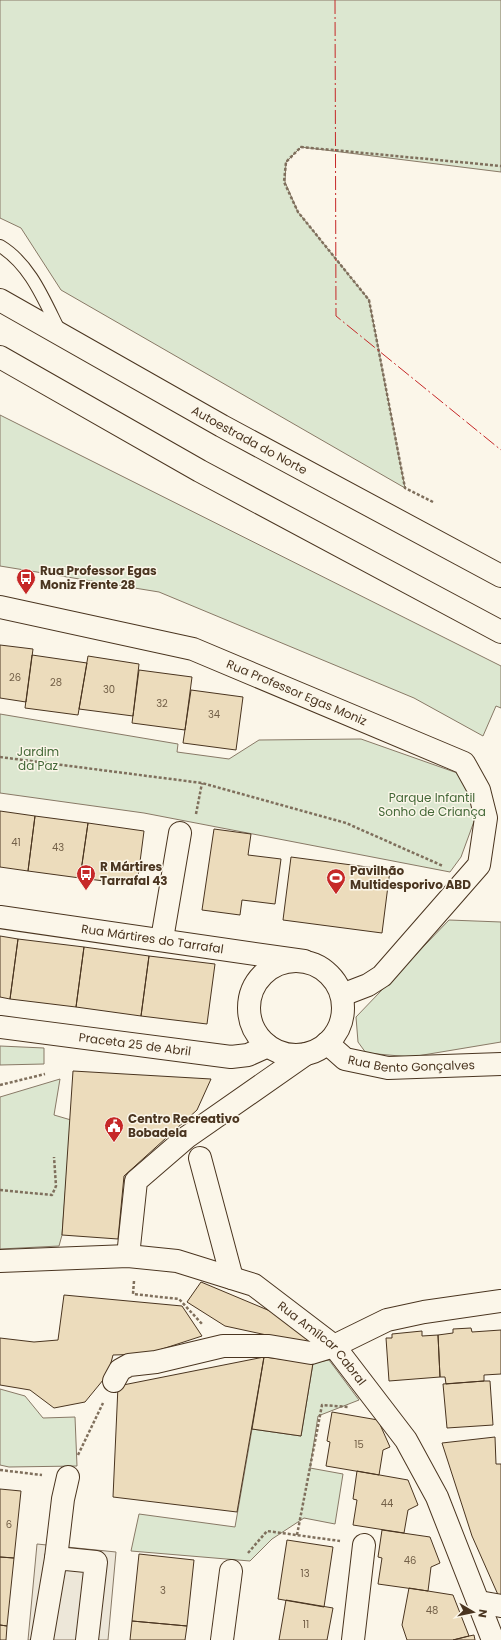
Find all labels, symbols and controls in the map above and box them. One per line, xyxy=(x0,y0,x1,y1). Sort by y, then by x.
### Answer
street label: Autoestrada do Norte xyxy=(188,401,310,478)
place label: Rua Professor Egas Moniz Frente 28 xyxy=(40,562,157,593)
bus stop icon: Rua Professor Egas Moniz Frente 28 xyxy=(15,567,37,595)
street label: Rua Professor Egas Moniz xyxy=(224,655,370,729)
house number: 26 xyxy=(9,670,21,685)
house number: 28 xyxy=(50,675,62,690)
house number: 30 xyxy=(103,682,115,697)
house number: 32 xyxy=(156,696,168,711)
house number: 34 xyxy=(208,707,220,722)
park label: Jardim da Paz xyxy=(17,743,59,774)
park label: Parque Infantil Sonho de Criança xyxy=(378,789,486,820)
house number: 41 xyxy=(11,835,21,850)
house number: 43 xyxy=(52,840,64,855)
place label: R Mártires Tarrafal 43 xyxy=(100,858,168,889)
place label: Pavilhão Multidesporivo ABD xyxy=(350,862,471,893)
bus stop icon: R Mártires Tarrafal 43 xyxy=(75,863,97,891)
sports icon: Pavilhão Multidesporivo ABD xyxy=(325,867,347,895)
street label: Rua Mártires do Tarrafal xyxy=(80,920,225,957)
street label: Praceta 25 de Abril xyxy=(78,1028,192,1060)
street label: Rua Bento Gonçalves xyxy=(346,1051,475,1076)
place label: Centro Recreativo Bobadela xyxy=(128,1110,240,1141)
public building icon: Centro Recreativo Bobadela xyxy=(103,1115,125,1143)
street label: Rua Amílcar Cabral xyxy=(274,1297,370,1389)
house number: 15 xyxy=(354,1437,364,1452)
house number: 44 xyxy=(381,1496,393,1511)
house number: 6 xyxy=(6,1517,12,1532)
house number: 46 xyxy=(404,1553,416,1568)
house number: 13 xyxy=(300,1566,310,1581)
house number: 3 xyxy=(160,1583,166,1598)
north arrow xyxy=(453,1592,493,1632)
house number: 48 xyxy=(426,1603,438,1618)
text: N xyxy=(474,1608,491,1619)
house number: 11 xyxy=(303,1617,309,1632)

